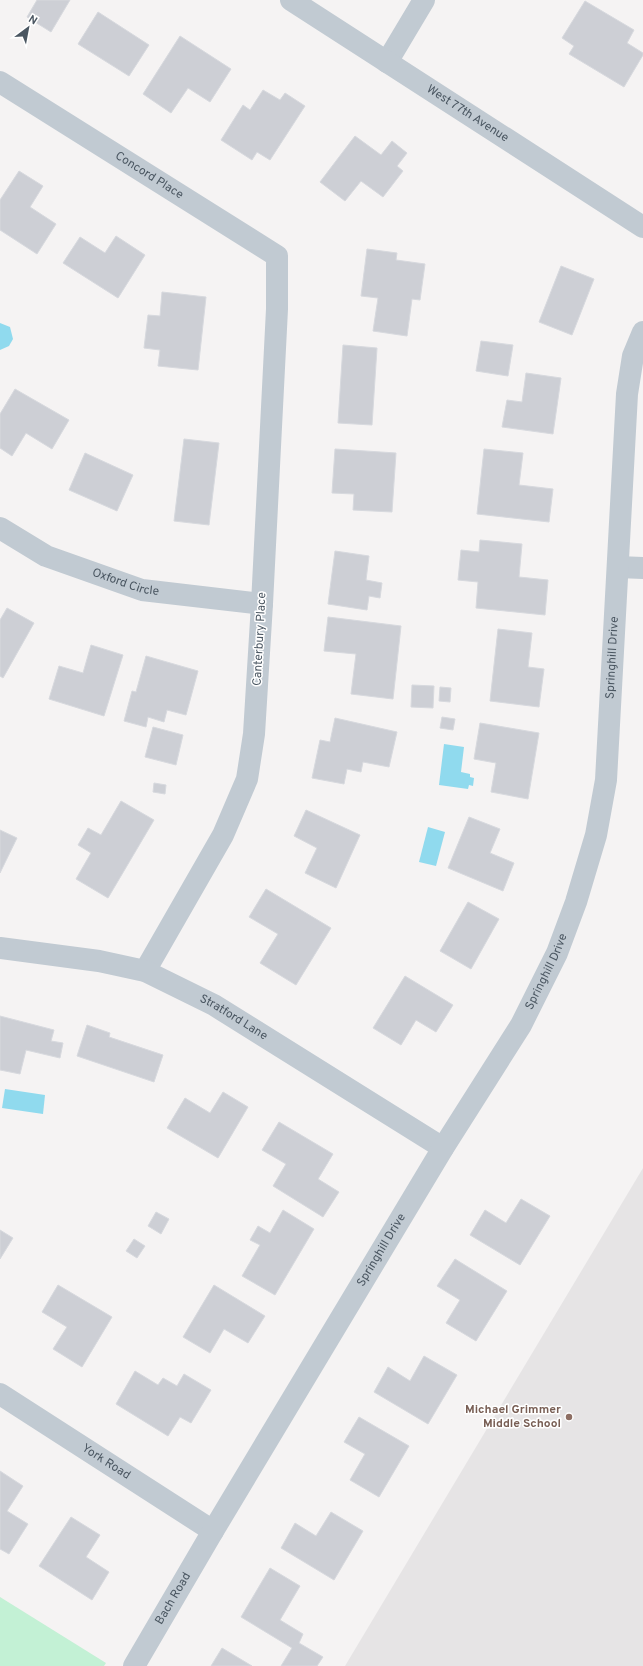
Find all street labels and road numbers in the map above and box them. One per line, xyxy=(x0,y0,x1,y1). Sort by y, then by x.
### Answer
street label: West 77th Avenue xyxy=(423,81,512,146)
street label: Concord Place xyxy=(112,148,186,203)
street label: Oxford Circle xyxy=(90,565,160,600)
street label: Canterbury Place xyxy=(250,592,270,686)
street label: Springhill Drive xyxy=(602,616,623,699)
street label: Springhill Drive xyxy=(522,931,571,1013)
street label: Stratford Lane xyxy=(197,991,271,1044)
street label: Springhill Drive xyxy=(353,1211,410,1290)
street label: York Road xyxy=(79,1441,133,1484)
street label: Bach Road xyxy=(152,1570,195,1628)

